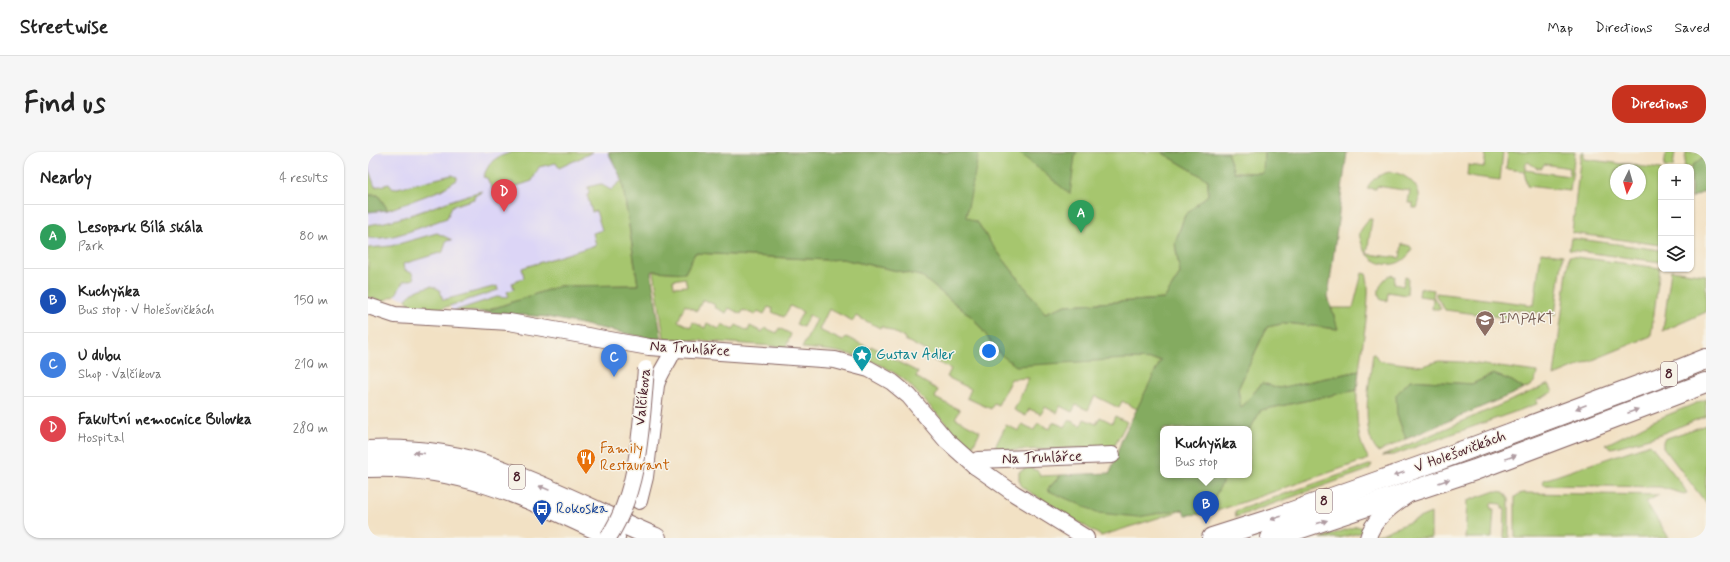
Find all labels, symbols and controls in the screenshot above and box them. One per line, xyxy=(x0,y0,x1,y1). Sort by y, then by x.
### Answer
text: Streetwise xyxy=(20,15,108,40)
text: Map xyxy=(1547,19,1573,37)
text: Directions xyxy=(1595,19,1653,37)
text: Saved xyxy=(1675,19,1710,37)
button: Directions xyxy=(1612,85,1706,123)
text: Find us xyxy=(24,86,105,123)
north arrow xyxy=(1610,164,1646,200)
map controls xyxy=(1658,164,1694,272)
button: + xyxy=(1658,164,1694,200)
text: Nearby xyxy=(40,167,92,189)
text: 4 results xyxy=(279,170,328,187)
pin: D xyxy=(491,179,517,212)
pin: A xyxy=(1068,200,1094,233)
button: − xyxy=(1658,200,1694,236)
text: Lesopark Bílá skála xyxy=(78,218,203,238)
text: A xyxy=(49,228,57,245)
text: 80 m xyxy=(299,228,328,245)
button: layers xyxy=(1658,236,1694,272)
text: Park xyxy=(78,238,104,255)
text: Kuchyňka xyxy=(78,282,140,302)
text: B xyxy=(49,292,57,309)
text: 150 m xyxy=(294,292,328,309)
text: Bus stop · V Holešovičkách xyxy=(78,302,214,319)
school or university icon: IMPAKT xyxy=(1474,309,1496,337)
place label: IMPAKT xyxy=(1499,310,1555,330)
street label: Na Truhlářce xyxy=(649,336,731,362)
your location xyxy=(979,341,999,361)
pin: C xyxy=(601,344,627,377)
place icon: Gustav Adler xyxy=(851,344,873,372)
place label: Gustav Adler xyxy=(876,345,955,365)
text: U dubu xyxy=(78,346,121,366)
text: C xyxy=(48,356,58,373)
text: 210 m xyxy=(294,356,328,373)
road number: 8 xyxy=(1661,362,1677,386)
text: Shop · Valčíkova xyxy=(78,366,162,383)
street label: Valčíkova xyxy=(630,367,656,427)
one-way arrow xyxy=(1575,404,1587,410)
one-way arrow xyxy=(1628,408,1640,414)
text: Fakultní nemocnice Bulovka xyxy=(78,410,252,430)
text: D xyxy=(49,420,57,437)
text: 280 m xyxy=(293,420,328,437)
popup xyxy=(1160,426,1252,478)
street label: V Holešovičkách xyxy=(1411,426,1509,478)
text: Hospital xyxy=(78,430,124,447)
text: Kuchyňka xyxy=(1175,434,1237,454)
place label: Family Restaurant xyxy=(600,439,670,476)
restaurant icon: Family Restaurant xyxy=(575,447,597,475)
street label: Na Truhlářce xyxy=(1001,447,1083,469)
one-way arrow xyxy=(413,449,425,456)
text: Bus stop xyxy=(1175,454,1218,471)
one-way arrow xyxy=(1506,454,1518,460)
road number: 8 xyxy=(509,465,525,489)
one-way arrow xyxy=(1392,471,1404,477)
one-way arrow xyxy=(1438,478,1450,484)
one-way arrow xyxy=(538,485,549,491)
road number: 8 xyxy=(1316,489,1332,513)
pin: B xyxy=(1193,491,1219,524)
bus stop icon: Rokoska xyxy=(531,498,553,526)
place label: Rokoska xyxy=(556,499,609,519)
one-way arrow xyxy=(1270,515,1282,521)
one-way arrow xyxy=(1316,519,1328,525)

